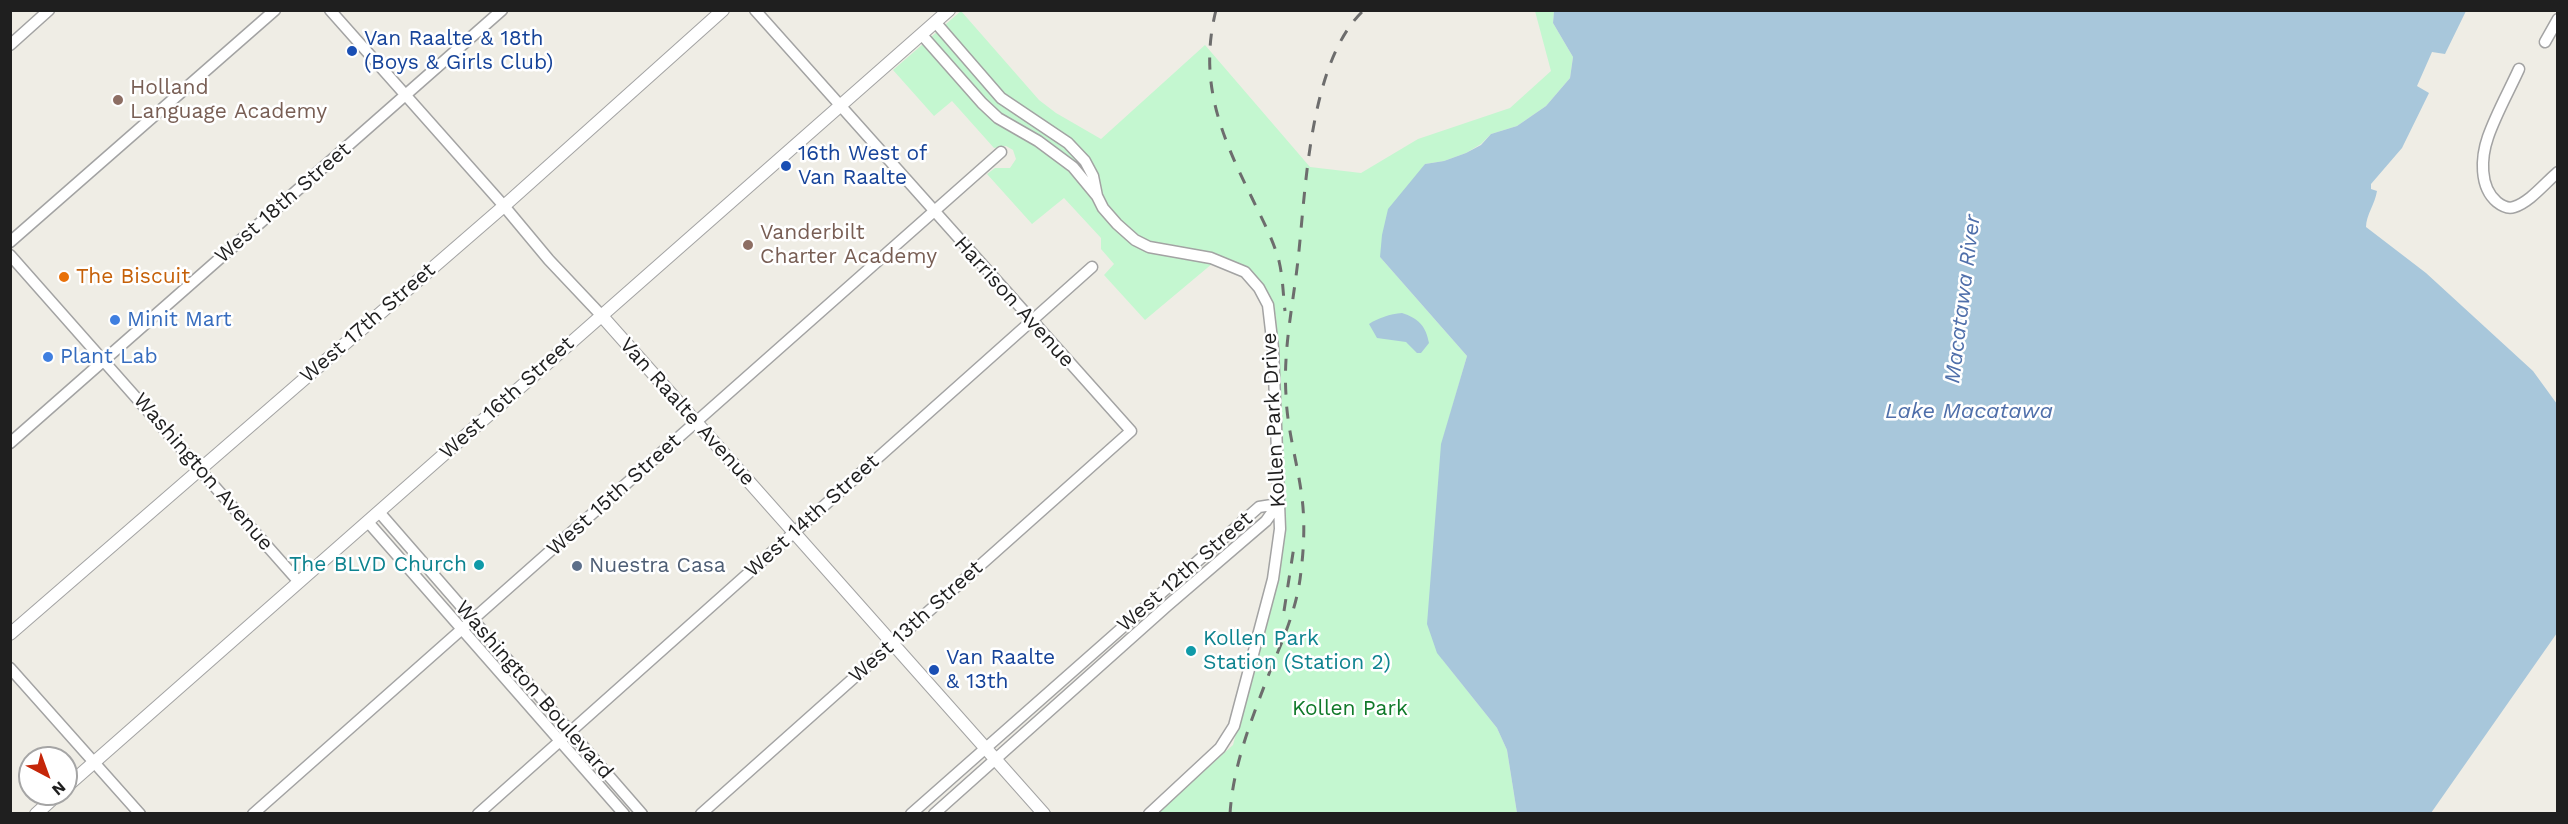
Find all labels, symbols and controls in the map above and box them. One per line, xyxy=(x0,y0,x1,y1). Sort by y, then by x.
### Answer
place label: Van Raalte & 18th (Boys & Girls Club) xyxy=(364,26,553,76)
marker: Van Raalte & 18th (Boys & Girls Club) xyxy=(345,44,359,58)
place label: Holland Language Academy xyxy=(130,75,327,125)
marker: Holland Language Academy xyxy=(111,93,125,107)
street label: West 18th Street xyxy=(210,137,356,269)
place label: 16th West of Van Raalte xyxy=(798,141,927,191)
marker: 16th West of Van Raalte xyxy=(779,159,793,173)
water label: Macatawa River xyxy=(1940,213,1986,385)
place label: Vanderbilt Charter Academy xyxy=(760,220,937,270)
street label: Harrison Avenue xyxy=(948,231,1080,373)
marker: Vanderbilt Charter Academy xyxy=(741,238,755,252)
street label: West 17th Street xyxy=(295,257,441,389)
place label: The Biscuit xyxy=(76,264,190,290)
marker: The Biscuit xyxy=(57,270,71,284)
place label: Minit Mart xyxy=(127,307,231,333)
marker: Minit Mart xyxy=(108,313,122,327)
street label: West 16th Street xyxy=(435,331,579,465)
street label: Kollen Park Drive xyxy=(1257,332,1291,508)
street label: Van Raalte Avenue xyxy=(614,333,760,491)
place label: Plant Lab xyxy=(60,344,158,370)
marker: Plant Lab xyxy=(41,350,55,364)
street label: Washington Avenue xyxy=(128,388,278,556)
water label: Lake Macatawa xyxy=(1885,399,2053,425)
street label: West 15th Street xyxy=(542,428,686,562)
street label: West 14th Street xyxy=(740,449,884,583)
street label: West 12th Street xyxy=(1112,506,1258,638)
place label: The BLVD Church xyxy=(289,552,467,578)
place label: Nuestra Casa xyxy=(589,553,726,579)
street label: West 13th Street xyxy=(844,555,988,689)
marker: The BLVD Church xyxy=(472,558,486,572)
marker: Nuestra Casa xyxy=(570,559,584,573)
street label: Washington Boulevard xyxy=(450,596,618,784)
place label: Kollen Park Station (Station 2) xyxy=(1203,626,1391,676)
marker: Kollen Park Station (Station 2) xyxy=(1184,644,1198,658)
place label: Van Raalte & 13th xyxy=(946,645,1055,695)
marker: Van Raalte & 13th xyxy=(927,663,941,677)
park label: Kollen Park xyxy=(1292,696,1408,722)
north arrow xyxy=(18,746,78,806)
text: N xyxy=(48,777,70,800)

